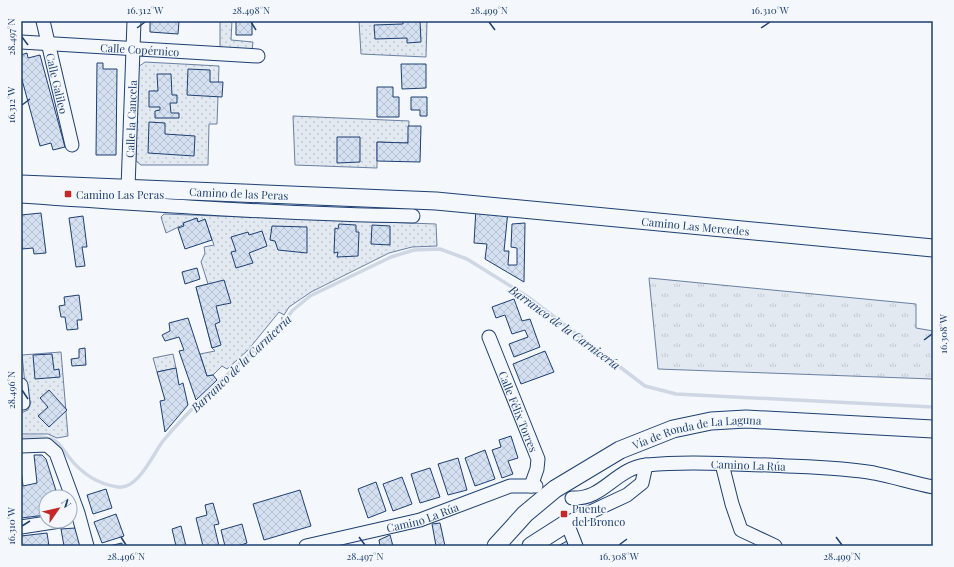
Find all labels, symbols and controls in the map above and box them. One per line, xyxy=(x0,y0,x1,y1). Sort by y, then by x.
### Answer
text: 16.312°W xyxy=(127,3,164,17)
text: 28.498°N xyxy=(232,3,270,17)
text: 28.499°N xyxy=(470,3,508,17)
text: 16.310°W xyxy=(751,3,790,17)
text: 28.497°N xyxy=(4,19,18,56)
street label: Calle Copérnico xyxy=(100,39,180,59)
street label: Calle Galileo xyxy=(43,52,72,115)
street label: Calle la Cancela xyxy=(122,79,139,158)
text: 16.312°W xyxy=(4,86,18,123)
street label: Camino de las Peras xyxy=(189,183,289,202)
place label: Camino Las Peras xyxy=(76,187,164,202)
marker: Camino Las Peras xyxy=(63,189,73,199)
street label: Camino Las Mercedes xyxy=(641,213,750,238)
water label: Barranco de la Carnicería xyxy=(505,281,624,373)
water label: Barranco de la Carnicería xyxy=(187,311,295,416)
text: 16.308°W xyxy=(936,313,950,354)
street label: Calle Félix Torres xyxy=(496,368,542,454)
text: 28.496°N xyxy=(4,371,18,409)
street label: Vía de Ronda de La Laguna xyxy=(629,411,762,452)
street label: Camino La Rúa xyxy=(711,456,787,473)
north arrow xyxy=(38,489,78,529)
text: N xyxy=(58,496,75,511)
street label: Camino La Rúa xyxy=(385,498,461,535)
place label: Puente del Bronco xyxy=(572,501,625,529)
text: 16.310°W xyxy=(4,506,18,545)
marker: Puente del Bronco xyxy=(559,509,569,519)
text: 28.496°N xyxy=(107,549,145,563)
text: 28.497°N xyxy=(347,549,384,563)
text: 16.308°W xyxy=(599,549,640,563)
text: 28.499°N xyxy=(823,549,861,563)

